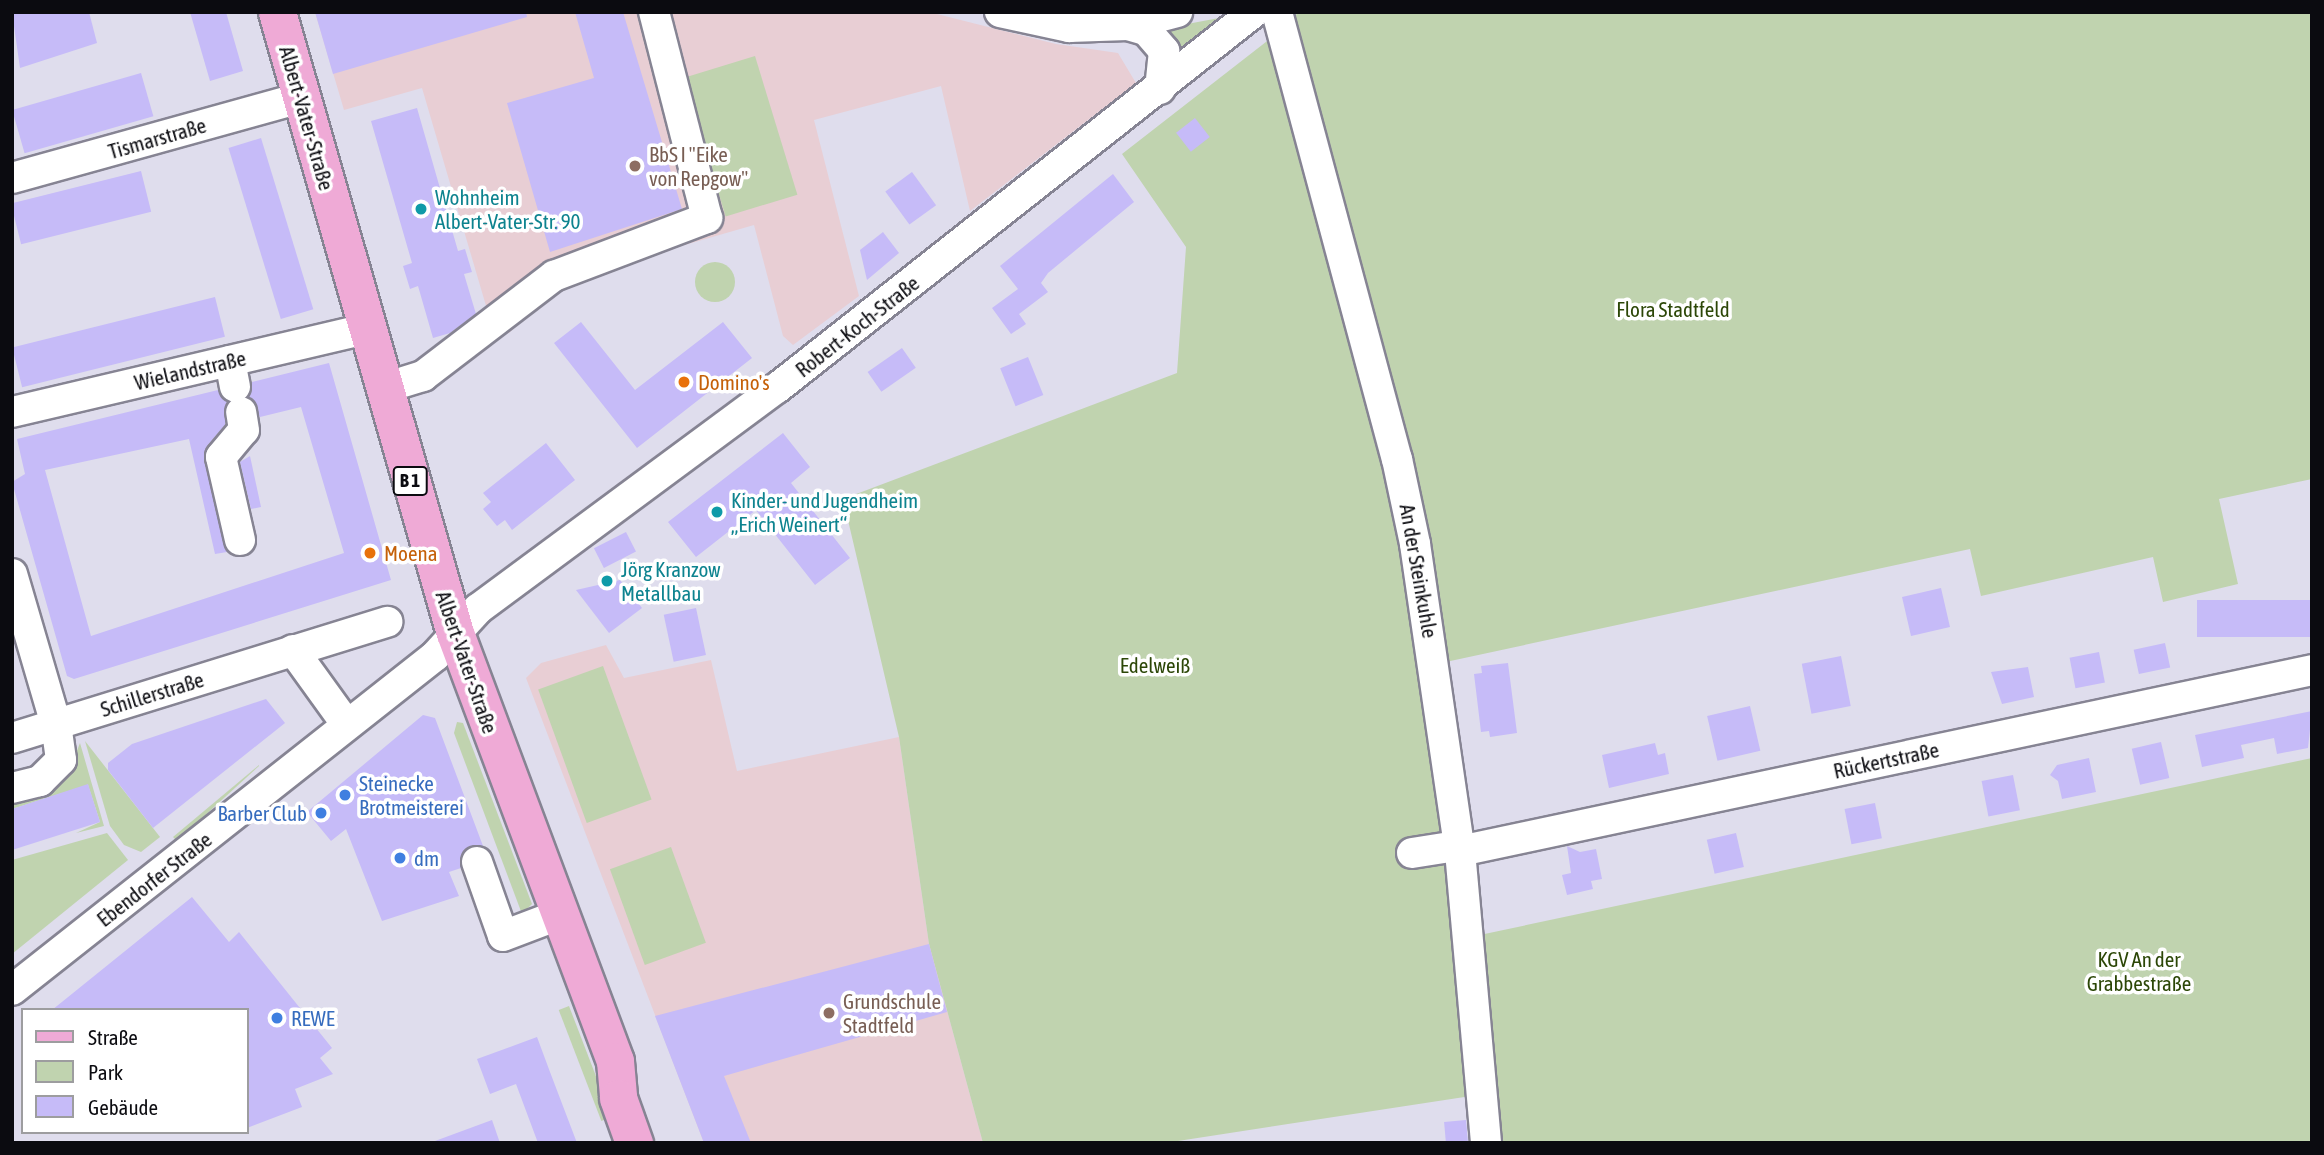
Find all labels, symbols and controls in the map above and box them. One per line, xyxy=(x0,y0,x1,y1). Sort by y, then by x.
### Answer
street label: Albert-Vater-Straße xyxy=(274,43,340,193)
street label: Tismarstraße xyxy=(105,112,209,164)
place label: BbS I "Eike von Repgow" xyxy=(649,141,748,191)
marker: BbS I "Eike von Repgow" xyxy=(627,158,643,174)
place label: Wohnheim Albert-Vater-Str. 90 xyxy=(435,184,580,234)
marker: Wohnheim Albert-Vater-Str. 90 xyxy=(413,201,429,217)
street label: Robert-Koch-Straße xyxy=(790,270,924,382)
park label: Flora Stadtfeld xyxy=(1616,296,1730,322)
street label: Wielandstraße xyxy=(132,345,248,395)
place label: Domino's xyxy=(698,369,770,395)
marker: Domino's xyxy=(676,374,692,390)
road number: B 1 xyxy=(392,466,428,496)
place label: Kinder- und Jugendheim „Erich Weinert“ xyxy=(731,487,918,537)
street label: An der Steinkuhle xyxy=(1395,502,1443,640)
marker: Kinder- und Jugendheim „Erich Weinert“ xyxy=(709,504,725,520)
place label: Moena xyxy=(384,540,437,566)
marker: Moena xyxy=(362,545,378,561)
place label: Jörg Kranzow Metallbau xyxy=(621,556,721,606)
marker: Jörg Kranzow Metallbau xyxy=(599,573,615,589)
street label: Albert-Vater-Straße xyxy=(431,588,503,736)
park label: Edelweiß xyxy=(1120,652,1190,678)
street label: Schillerstraße xyxy=(97,666,207,722)
street label: Rückertstraße xyxy=(1831,737,1941,783)
place label: Steinecke Brotmeisterei xyxy=(359,770,464,820)
marker: Steinecke Brotmeisterei xyxy=(337,787,353,803)
place label: Barber Club xyxy=(217,800,307,826)
marker: Barber Club xyxy=(313,805,329,821)
street label: Ebendorfer Straße xyxy=(92,826,216,932)
place label: dm xyxy=(414,845,439,871)
marker: dm xyxy=(392,850,408,866)
park label: KGV An der Grabbestraße xyxy=(2087,946,2191,996)
place label: Grundschule Stadtfeld xyxy=(843,988,941,1038)
place label: REWE xyxy=(291,1005,335,1031)
marker: Grundschule Stadtfeld xyxy=(821,1005,837,1021)
legend xyxy=(21,1008,248,1134)
marker: REWE xyxy=(269,1010,285,1026)
text: Straße xyxy=(88,1025,138,1049)
text: Park xyxy=(88,1060,123,1084)
text: Gebäude xyxy=(88,1095,158,1119)

